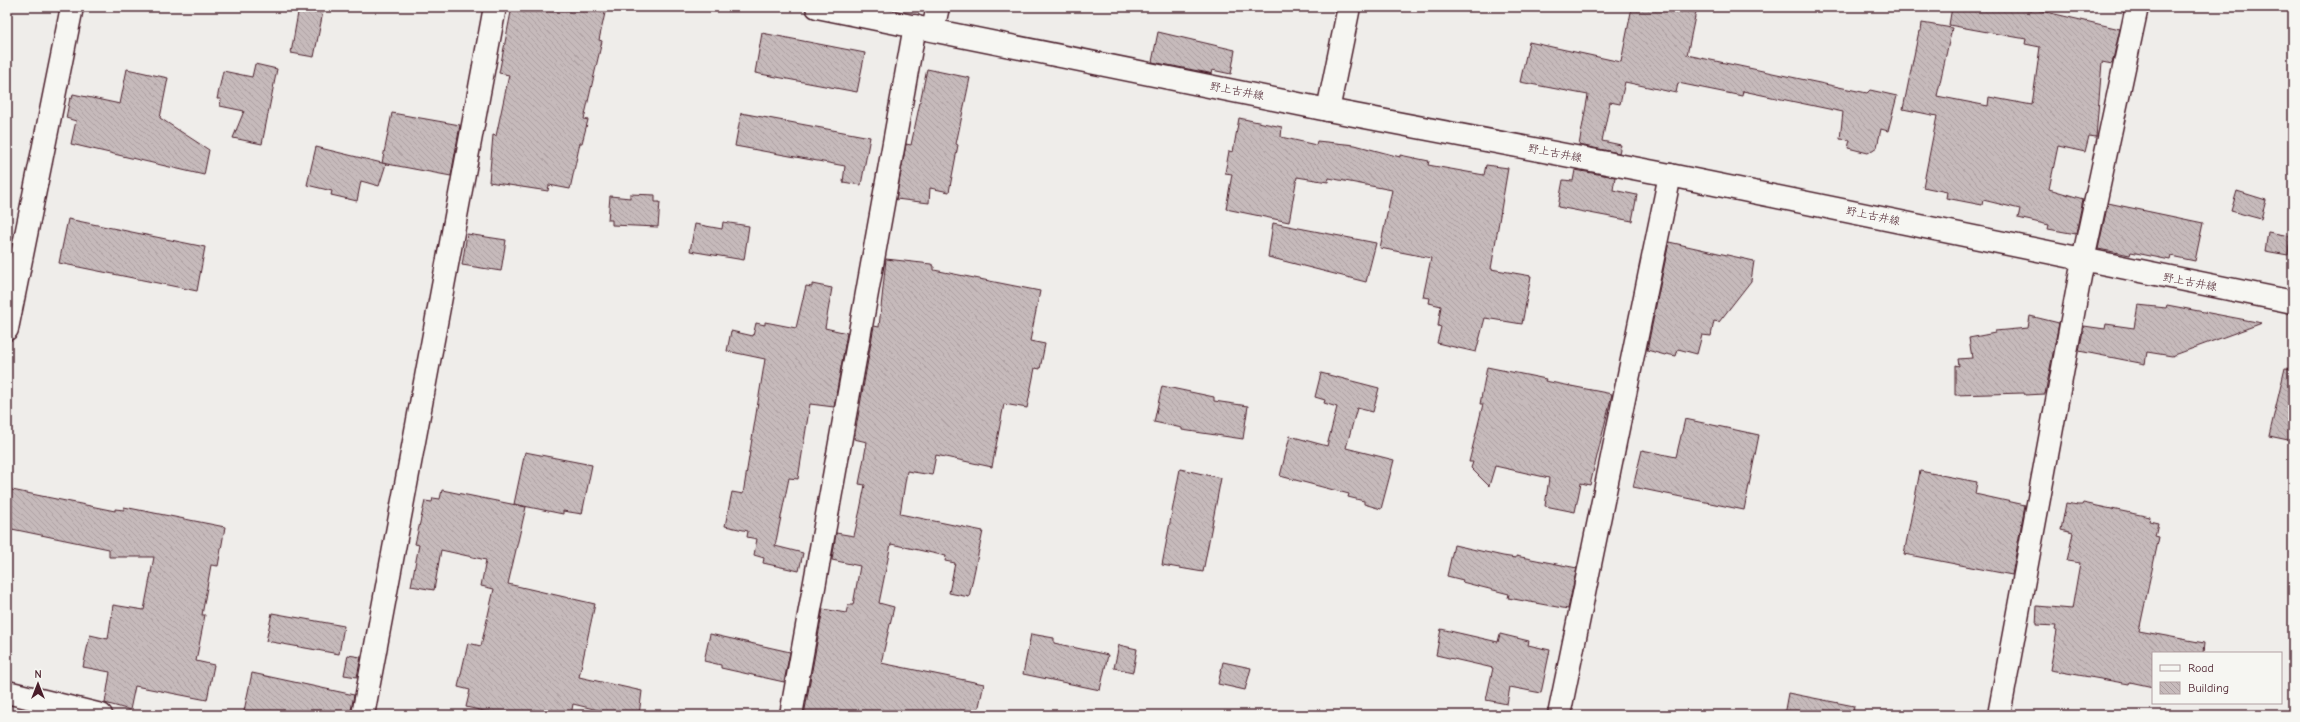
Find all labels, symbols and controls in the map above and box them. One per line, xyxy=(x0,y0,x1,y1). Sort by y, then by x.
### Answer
street label: 野上古井線 xyxy=(1209,79,1265,103)
street label: 野上古井線 xyxy=(1527,141,1583,165)
street label: 野上古井線 xyxy=(1845,204,1901,228)
street label: 野上古井線 xyxy=(2162,270,2218,294)
legend xyxy=(2152,652,2282,704)
text: Road xyxy=(2188,661,2214,675)
north arrow xyxy=(18,664,58,704)
text: N xyxy=(34,668,42,681)
text: Building xyxy=(2188,681,2229,695)

